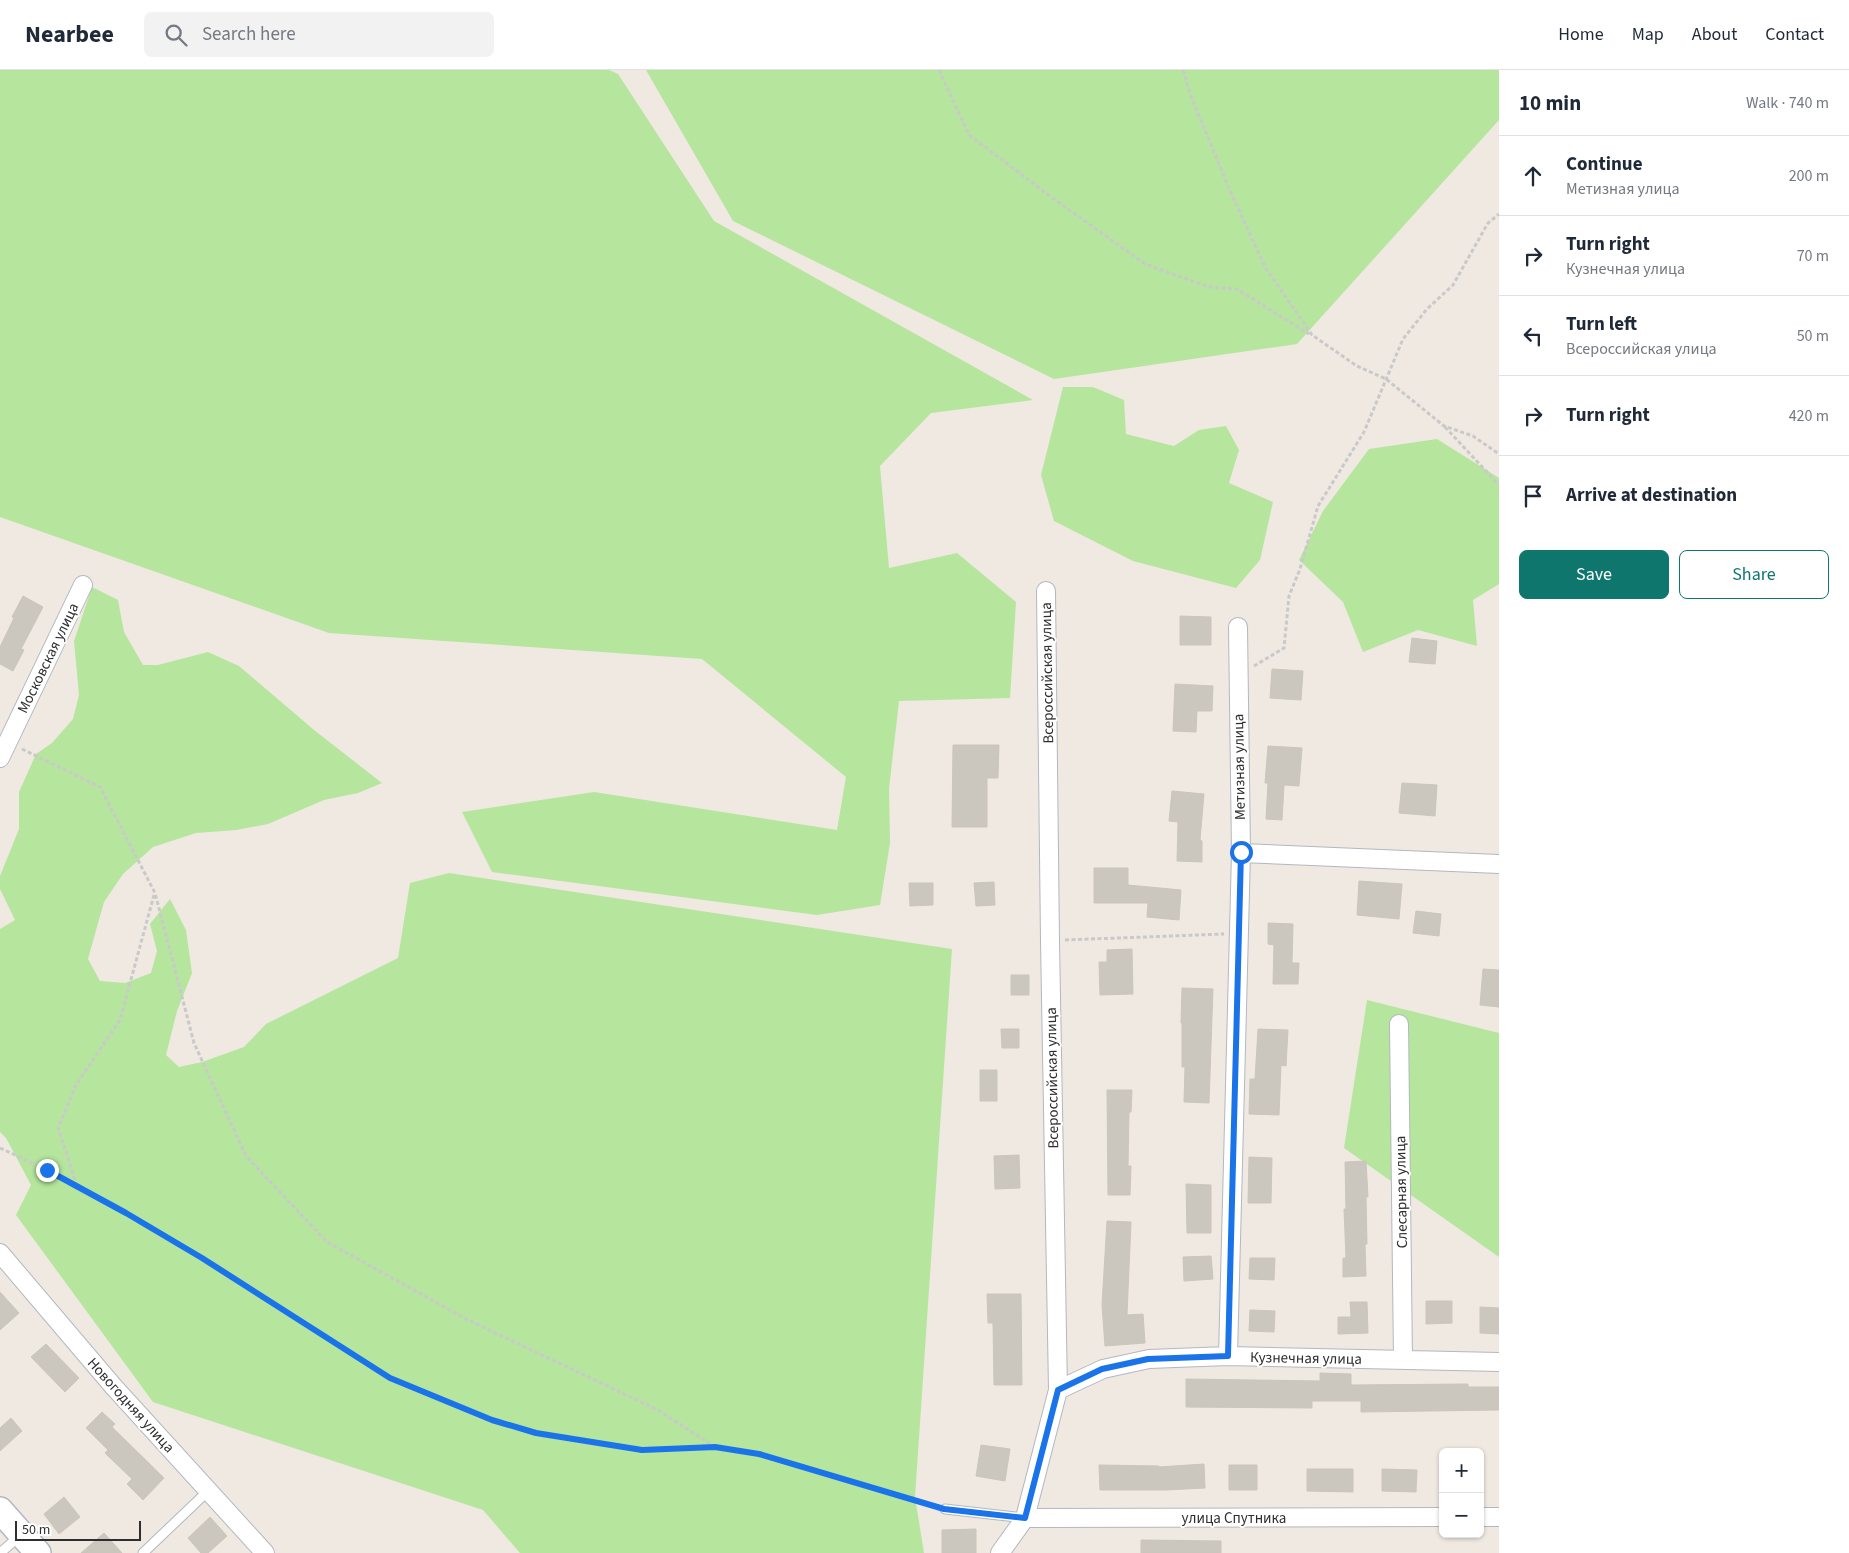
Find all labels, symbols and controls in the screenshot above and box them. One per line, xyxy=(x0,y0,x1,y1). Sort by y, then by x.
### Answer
search box xyxy=(144,12,494,57)
text: Nearbee xyxy=(25,17,114,52)
icon: search xyxy=(162,21,190,49)
text: Search here xyxy=(202,21,296,48)
text: Home xyxy=(1558,22,1604,47)
text: Map xyxy=(1632,22,1664,47)
text: About xyxy=(1692,22,1737,47)
text: Contact xyxy=(1765,22,1824,47)
text: 10 min xyxy=(1519,88,1581,118)
text: Walk · 740 m xyxy=(1746,92,1829,114)
text: Continue xyxy=(1566,151,1643,178)
icon: ahead xyxy=(1519,162,1547,190)
text: 200 m xyxy=(1789,165,1829,187)
text: Метизная улица xyxy=(1566,178,1680,200)
text: Turn right xyxy=(1566,231,1650,258)
icon: right xyxy=(1519,242,1547,270)
text: 70 m xyxy=(1797,245,1829,267)
text: Кузнечная улица xyxy=(1566,258,1685,280)
text: Turn left xyxy=(1566,311,1637,338)
icon: left xyxy=(1519,322,1547,350)
text: 50 m xyxy=(1797,325,1829,347)
text: Всероссийская улица xyxy=(1566,338,1717,360)
icon: right xyxy=(1519,402,1547,430)
text: Turn right xyxy=(1566,402,1650,429)
text: 420 m xyxy=(1789,405,1829,427)
icon: arrive xyxy=(1519,482,1547,510)
text: Arrive at destination xyxy=(1566,482,1737,509)
button: Save xyxy=(1519,550,1669,599)
button: Share xyxy=(1679,550,1829,599)
street label: Московская улица xyxy=(13,599,84,717)
street label: Всероссийская улица xyxy=(1036,602,1059,744)
street label: Метизная улица xyxy=(1228,714,1251,820)
route start xyxy=(1230,841,1253,864)
street label: Всероссийская улица xyxy=(1041,1007,1064,1149)
street label: Слесарная улица xyxy=(1390,1136,1413,1248)
route end xyxy=(36,1159,59,1182)
street label: Кузнечная улица xyxy=(1250,1347,1362,1370)
street label: Новогодняя улица xyxy=(82,1353,179,1458)
map controls xyxy=(1439,1448,1484,1538)
button: + xyxy=(1439,1448,1484,1493)
button: − xyxy=(1439,1493,1484,1538)
street label: улица Спутника xyxy=(1182,1508,1286,1529)
scale bar xyxy=(15,1518,141,1541)
text: 50 m xyxy=(22,1520,50,1540)

